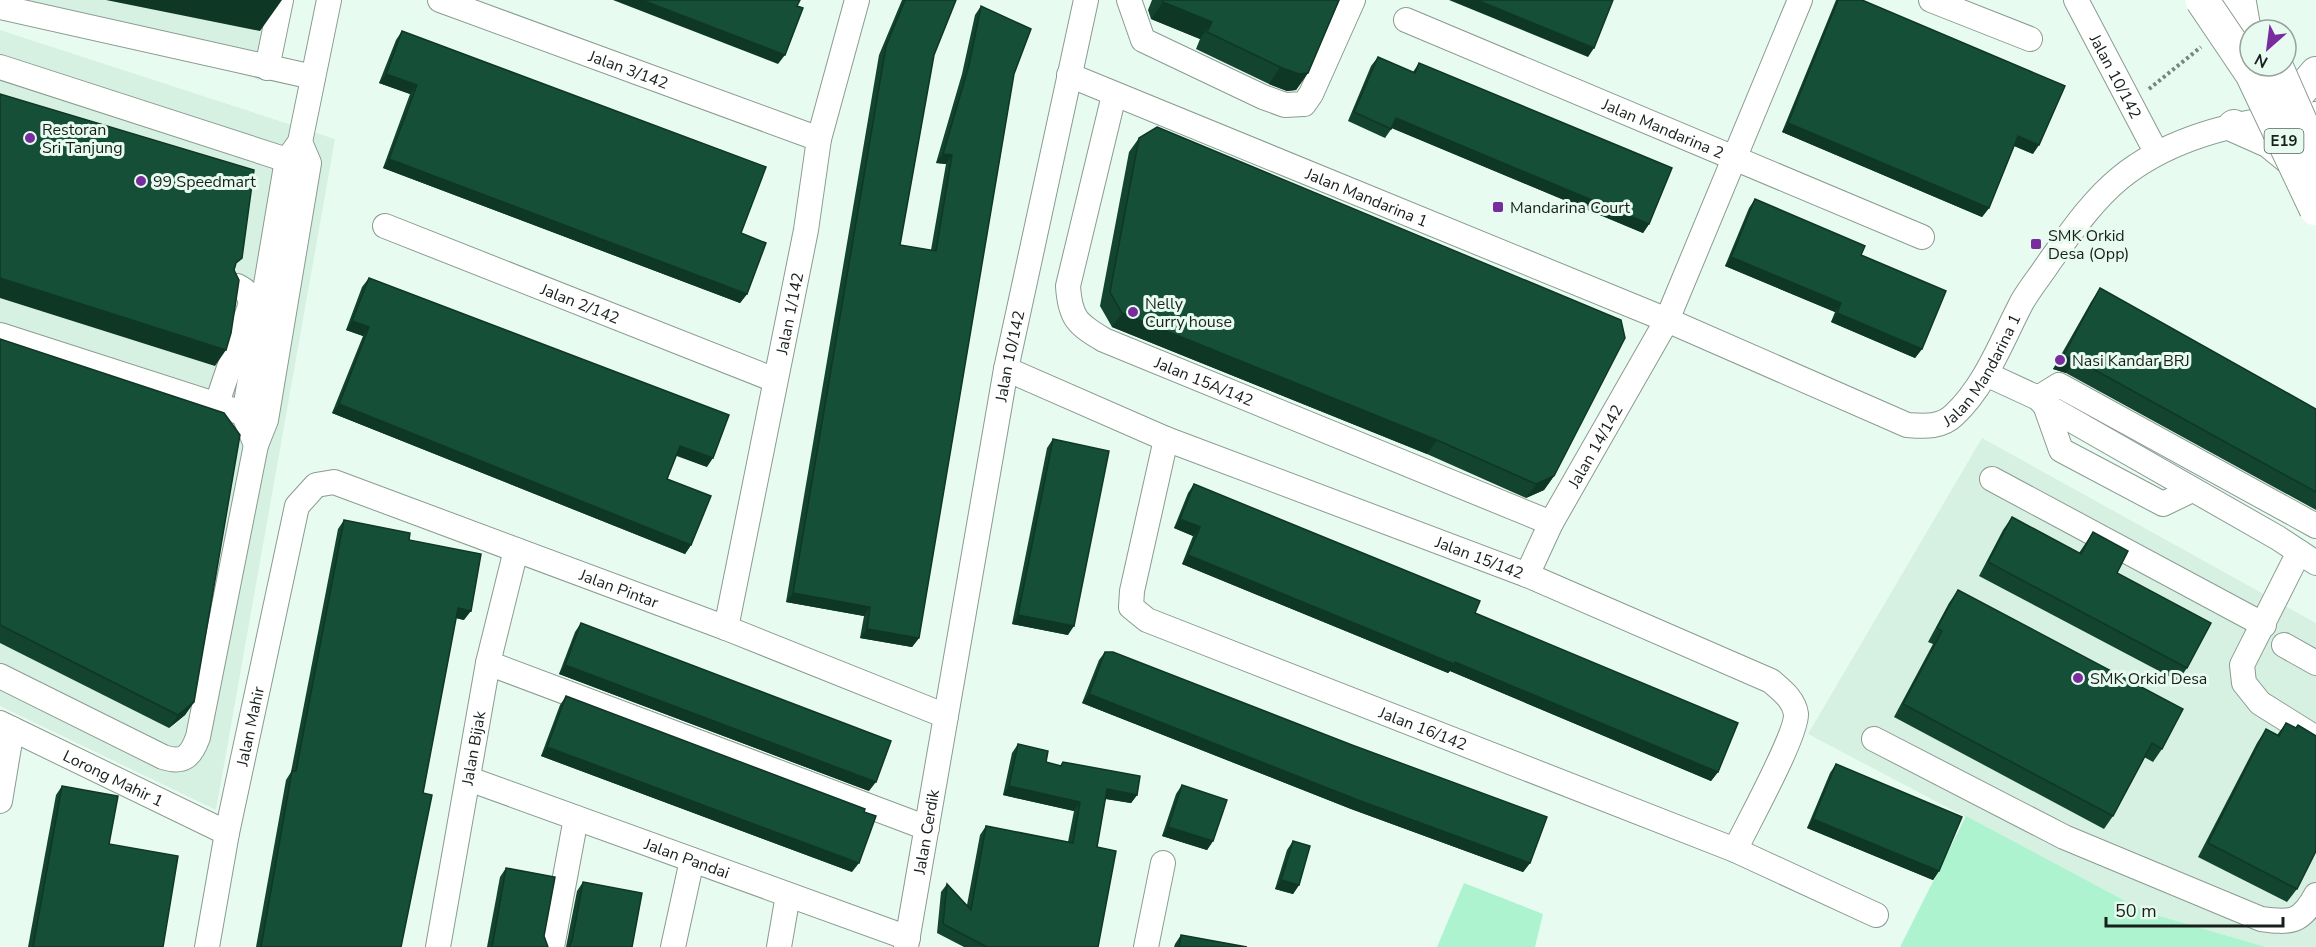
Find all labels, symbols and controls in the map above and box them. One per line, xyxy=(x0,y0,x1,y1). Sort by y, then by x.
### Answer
north arrow xyxy=(2238,18,2298,78)
street label: Jalan 10/142 xyxy=(2083,30,2146,123)
street label: Jalan 3/142 xyxy=(585,45,671,95)
text: N xyxy=(2251,48,2272,73)
street label: Jalan Mandarina 2 xyxy=(1598,93,1727,164)
place label: Restoran Sri Tanjung xyxy=(42,119,123,159)
road number: E19 xyxy=(2264,129,2304,153)
marker: Restoran Sri Tanjung xyxy=(23,131,37,145)
street label: Jalan Mandarina 1 xyxy=(1301,163,1431,233)
place label: 99 Speedmart xyxy=(153,171,256,193)
marker: 99 Speedmart xyxy=(134,174,148,188)
place label: Mandarina Court xyxy=(1510,197,1630,219)
marker: Mandarina Court xyxy=(1491,200,1505,214)
place label: SMK Orkid Desa (Opp) xyxy=(2048,225,2129,265)
marker: SMK Orkid Desa (Opp) xyxy=(2029,237,2043,251)
street label: Jalan 1/142 xyxy=(771,271,809,357)
street label: Jalan 2/142 xyxy=(536,278,623,330)
place label: Nelly Curry house xyxy=(1145,293,1232,333)
marker: Nelly Curry house xyxy=(1126,305,1140,319)
street label: Jalan 10/142 xyxy=(990,308,1030,404)
street label: Jalan Mandarina 1 xyxy=(1939,310,2026,433)
place label: Nasi Kandar BRJ xyxy=(2072,350,2190,372)
street label: Jalan 15A/142 xyxy=(1150,352,1257,412)
marker: Nasi Kandar BRJ xyxy=(2053,353,2067,367)
street label: Jalan 14/142 xyxy=(1563,401,1628,493)
street label: Jalan 15/142 xyxy=(1431,531,1527,585)
street label: Jalan Pintar xyxy=(575,564,662,614)
place label: SMK Orkid Desa xyxy=(2090,668,2207,690)
marker: SMK Orkid Desa xyxy=(2071,671,2085,685)
street label: Jalan Mahir xyxy=(231,684,270,769)
street label: Jalan 16/142 xyxy=(1375,701,1470,756)
street label: Jalan Bijak xyxy=(457,708,492,788)
street label: Lorong Mahir 1 xyxy=(59,745,167,813)
street label: Jalan Cerdik xyxy=(909,787,945,877)
street label: Jalan Pandai xyxy=(640,833,732,884)
scale bar xyxy=(2106,890,2283,928)
text: 50 m xyxy=(2115,899,2157,923)

